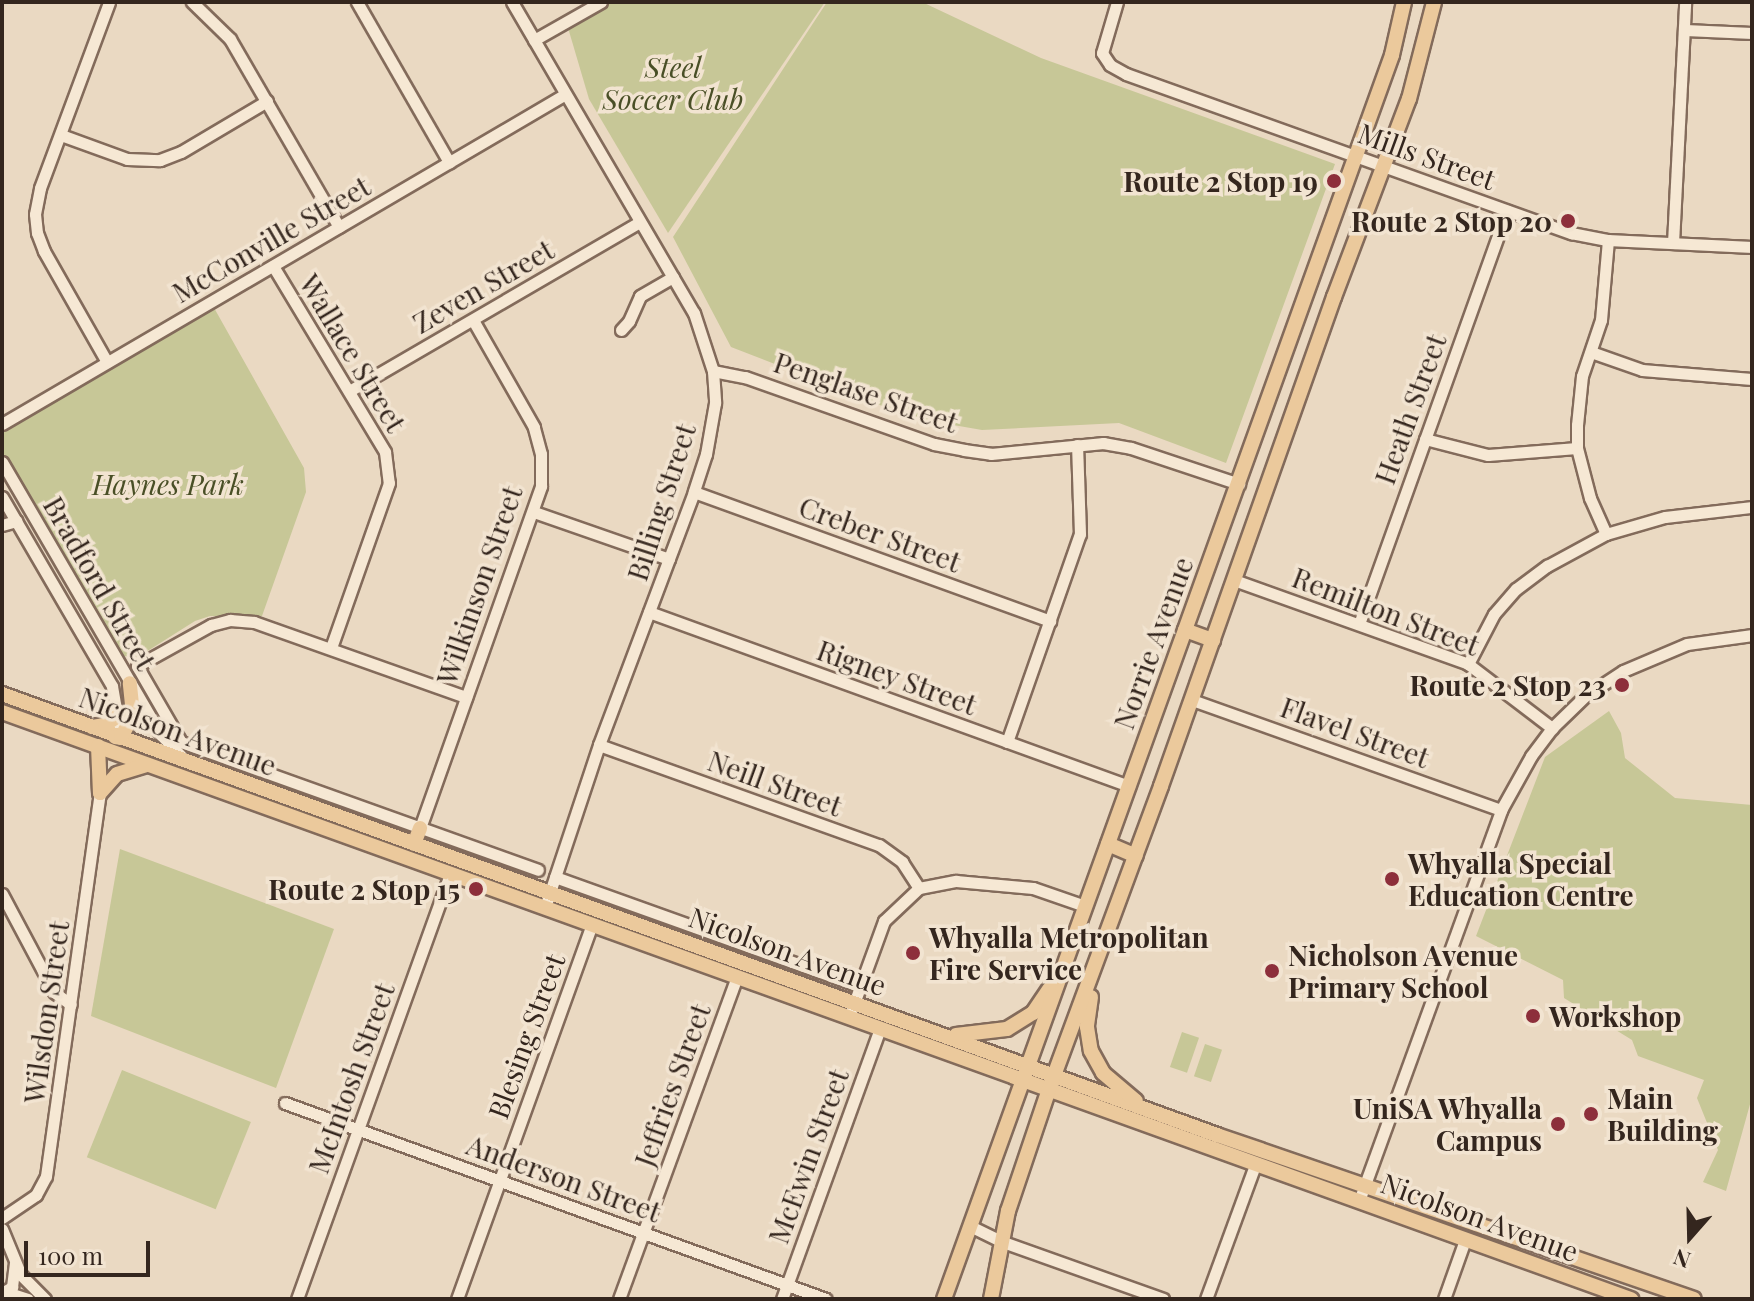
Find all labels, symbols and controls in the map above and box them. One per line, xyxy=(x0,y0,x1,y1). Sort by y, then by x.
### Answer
park label: Steel Soccer Club xyxy=(603,50,743,116)
street label: Mills Street xyxy=(1354,116,1500,196)
place label: Route 2 Stop 19 xyxy=(1123,164,1318,198)
street label: McConville Street xyxy=(166,169,376,309)
marker: Route 2 Stop 19 xyxy=(1325,172,1343,190)
place label: Route 2 Stop 20 xyxy=(1350,204,1552,238)
marker: Route 2 Stop 20 xyxy=(1559,212,1577,230)
street label: Zeven Street xyxy=(407,232,559,340)
street label: Wallace Street xyxy=(293,268,413,438)
street label: Heath Street xyxy=(1367,329,1453,489)
street label: Penglase Street xyxy=(770,345,962,439)
street label: Billing Street xyxy=(620,419,702,585)
park label: Haynes Park xyxy=(92,467,244,501)
street label: Wilkinson Street xyxy=(429,481,529,689)
street label: Creber Street xyxy=(794,489,966,579)
street label: Bradford Street xyxy=(37,490,163,676)
street label: Norrie Avenue xyxy=(1106,552,1200,734)
street label: Remilton Street xyxy=(1288,560,1484,662)
street label: Rigney Street xyxy=(812,632,982,722)
place label: Route 2 Stop 23 xyxy=(1409,668,1606,702)
marker: Route 2 Stop 23 xyxy=(1613,676,1631,694)
street label: Nicolson Avenue xyxy=(74,680,282,782)
street label: Flavel Street xyxy=(1276,690,1434,774)
street label: Neill Street xyxy=(704,743,846,823)
place label: Whyalla Special Education Centre xyxy=(1408,846,1634,912)
marker: Whyalla Special Education Centre xyxy=(1383,870,1401,888)
place label: Route 2 Stop 15 xyxy=(268,872,460,906)
marker: Route 2 Stop 15 xyxy=(467,880,485,898)
street label: Nicolson Avenue xyxy=(684,900,892,1002)
street label: Wilsdon Street xyxy=(17,919,75,1105)
place label: Whyalla Metropolitan Fire Service xyxy=(929,920,1209,986)
place label: Nicholson Avenue Primary School xyxy=(1288,938,1519,1004)
marker: Whyalla Metropolitan Fire Service xyxy=(904,944,922,962)
street label: Blesing Street xyxy=(481,949,571,1123)
marker: Nicholson Avenue Primary School xyxy=(1263,962,1281,980)
street label: McIntosh Street xyxy=(301,978,401,1178)
street label: Jeffries Street xyxy=(627,999,717,1171)
place label: Workshop xyxy=(1549,999,1681,1033)
marker: Workshop xyxy=(1524,1007,1542,1025)
street label: McEwin Street xyxy=(761,1064,855,1248)
place label: Main Building xyxy=(1607,1081,1718,1147)
place label: UniSA Whyalla Campus xyxy=(1352,1091,1542,1157)
marker: Main Building xyxy=(1582,1105,1600,1123)
marker: UniSA Whyalla Campus xyxy=(1549,1115,1567,1133)
street label: Anderson Street xyxy=(462,1127,666,1229)
street label: Nicolson Avenue xyxy=(1376,1166,1584,1268)
north arrow xyxy=(1650,1197,1730,1277)
scale bar xyxy=(28,1225,154,1275)
text: 100 m xyxy=(38,1239,103,1271)
text: N xyxy=(1669,1243,1694,1276)

